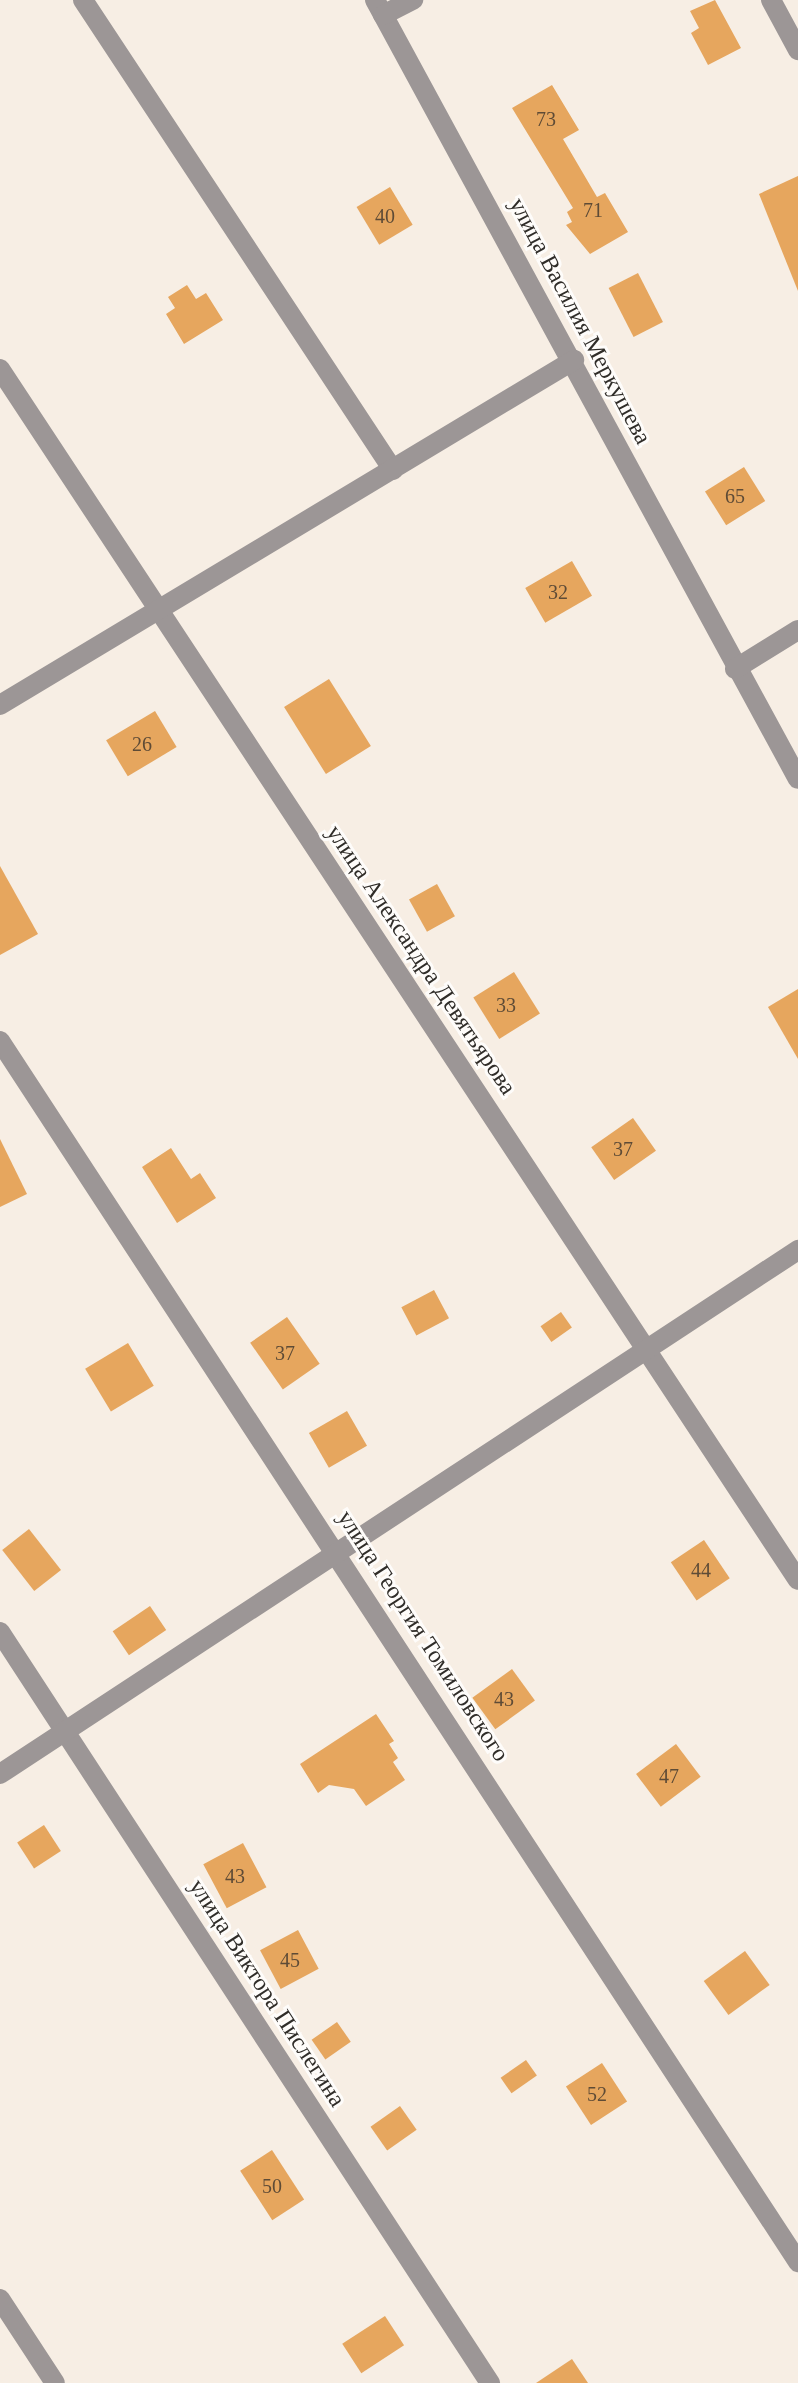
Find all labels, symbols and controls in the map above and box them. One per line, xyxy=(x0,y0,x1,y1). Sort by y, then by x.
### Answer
house number: 73 xyxy=(536,107,556,131)
street label: улица Василия Меркушева xyxy=(503,193,657,449)
house number: 71 xyxy=(583,198,603,222)
house number: 40 xyxy=(375,204,395,228)
house number: 65 xyxy=(725,484,745,508)
house number: 32 xyxy=(548,580,568,604)
house number: 26 xyxy=(132,732,152,756)
street label: улица Александра Девятьярова xyxy=(320,820,522,1100)
house number: 33 xyxy=(496,993,516,1017)
house number: 37 xyxy=(613,1137,633,1161)
house number: 37 xyxy=(275,1341,295,1365)
street label: улица Георгия Томиловского xyxy=(331,1505,515,1767)
house number: 44 xyxy=(691,1558,711,1582)
house number: 43 xyxy=(494,1687,514,1711)
house number: 47 xyxy=(659,1764,679,1788)
house number: 43 xyxy=(225,1864,245,1888)
street label: улица Виктора Пислегина xyxy=(183,1874,351,2112)
house number: 45 xyxy=(280,1948,300,1972)
house number: 52 xyxy=(587,2082,607,2106)
house number: 50 xyxy=(262,2174,282,2198)

